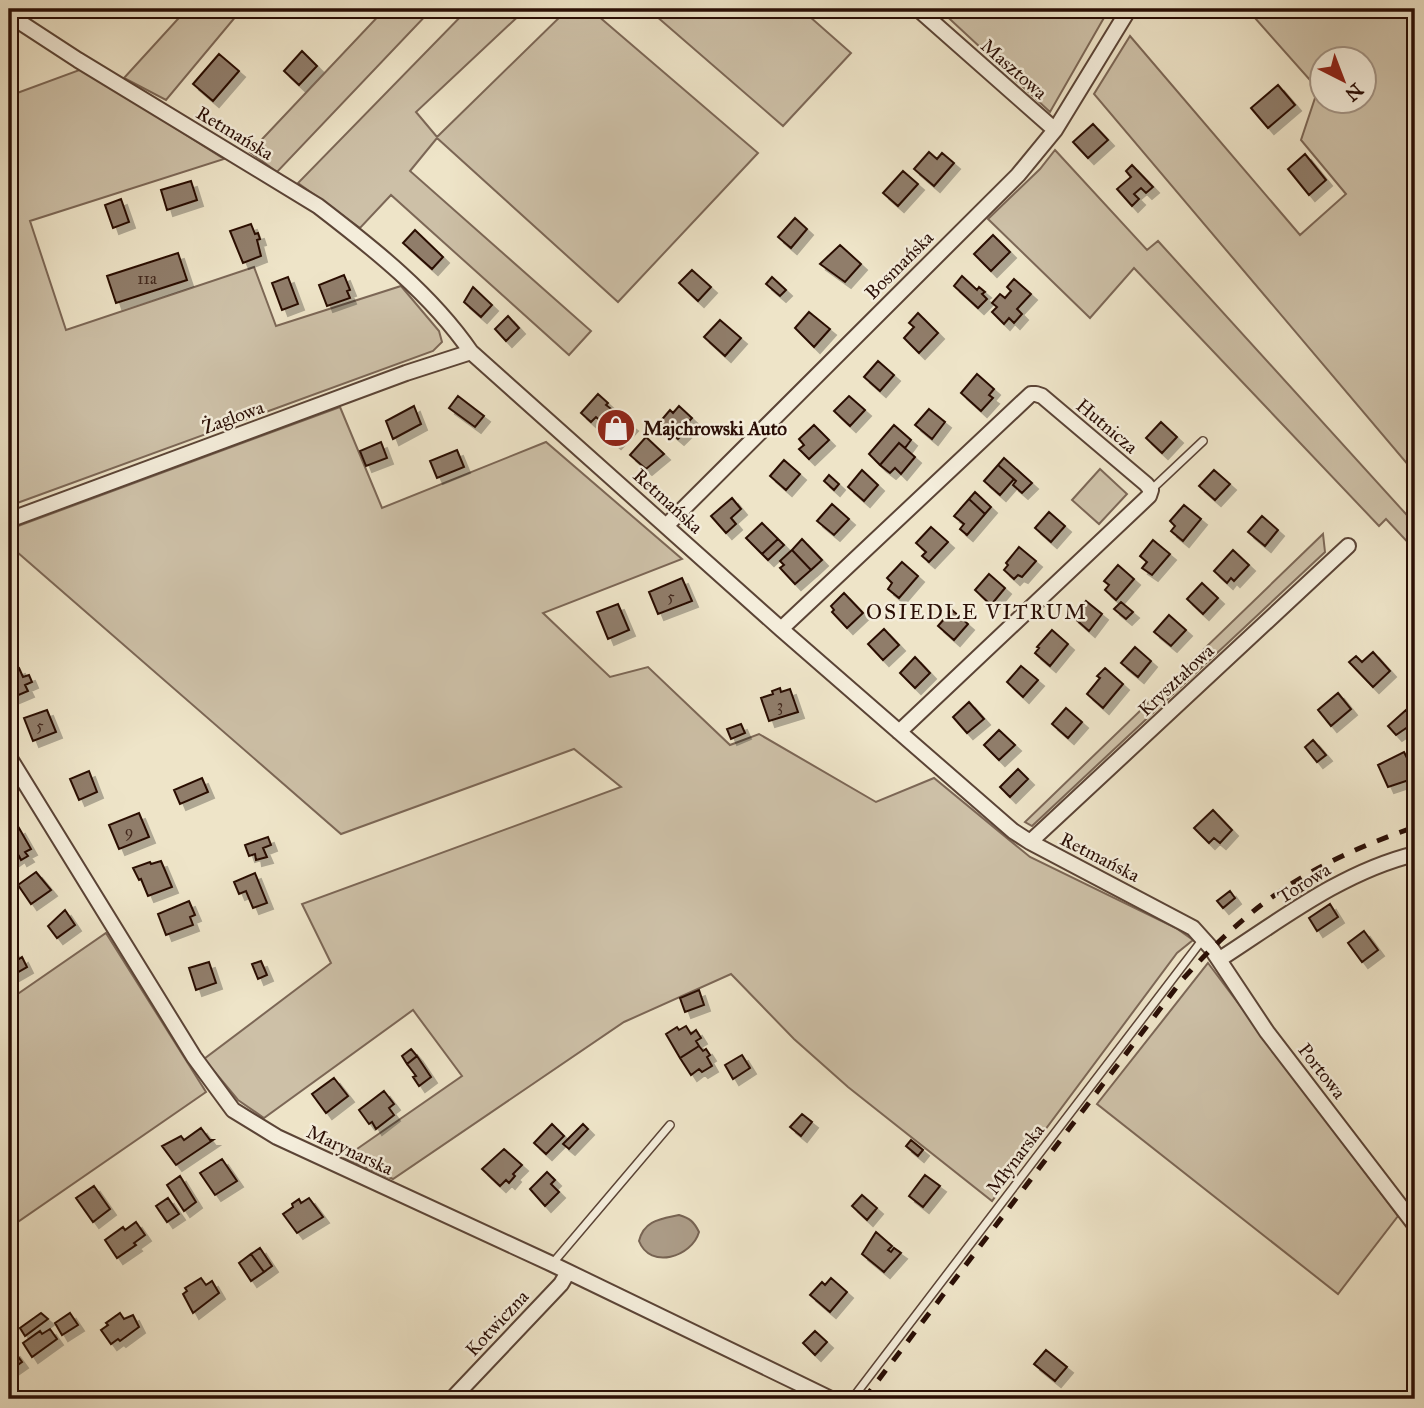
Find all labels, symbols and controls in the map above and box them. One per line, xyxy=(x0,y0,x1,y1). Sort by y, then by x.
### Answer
street label: Masztowa xyxy=(976,34,1053,105)
north arrow xyxy=(1308,46,1378,116)
text: N xyxy=(1340,78,1368,106)
street label: Retmańska xyxy=(192,101,279,165)
street label: Bosmańska xyxy=(860,225,939,304)
house number: 11a xyxy=(137,269,157,288)
street label: Hutnicza xyxy=(1072,394,1143,459)
street label: Żaglowa xyxy=(199,395,268,440)
shop icon: Majchrowski Auto xyxy=(595,407,637,449)
place label: Majchrowski Auto xyxy=(643,417,787,441)
street label: Retmańska xyxy=(628,464,708,539)
house number: 5 xyxy=(667,587,675,606)
district label: OSIEDLE VITRUM xyxy=(866,599,1088,625)
street label: Kryształowa xyxy=(1133,638,1219,721)
house number: 3 xyxy=(777,696,783,715)
house number: 5 xyxy=(36,716,44,735)
house number: 9 xyxy=(125,822,133,841)
street label: Retmańska xyxy=(1057,827,1144,887)
street label: Torowa xyxy=(1273,857,1336,908)
street label: Portowa xyxy=(1293,1039,1351,1104)
street label: Młynarska xyxy=(981,1118,1050,1199)
street label: Marynarska xyxy=(303,1120,398,1180)
street label: Kotwiczna xyxy=(461,1284,534,1361)

